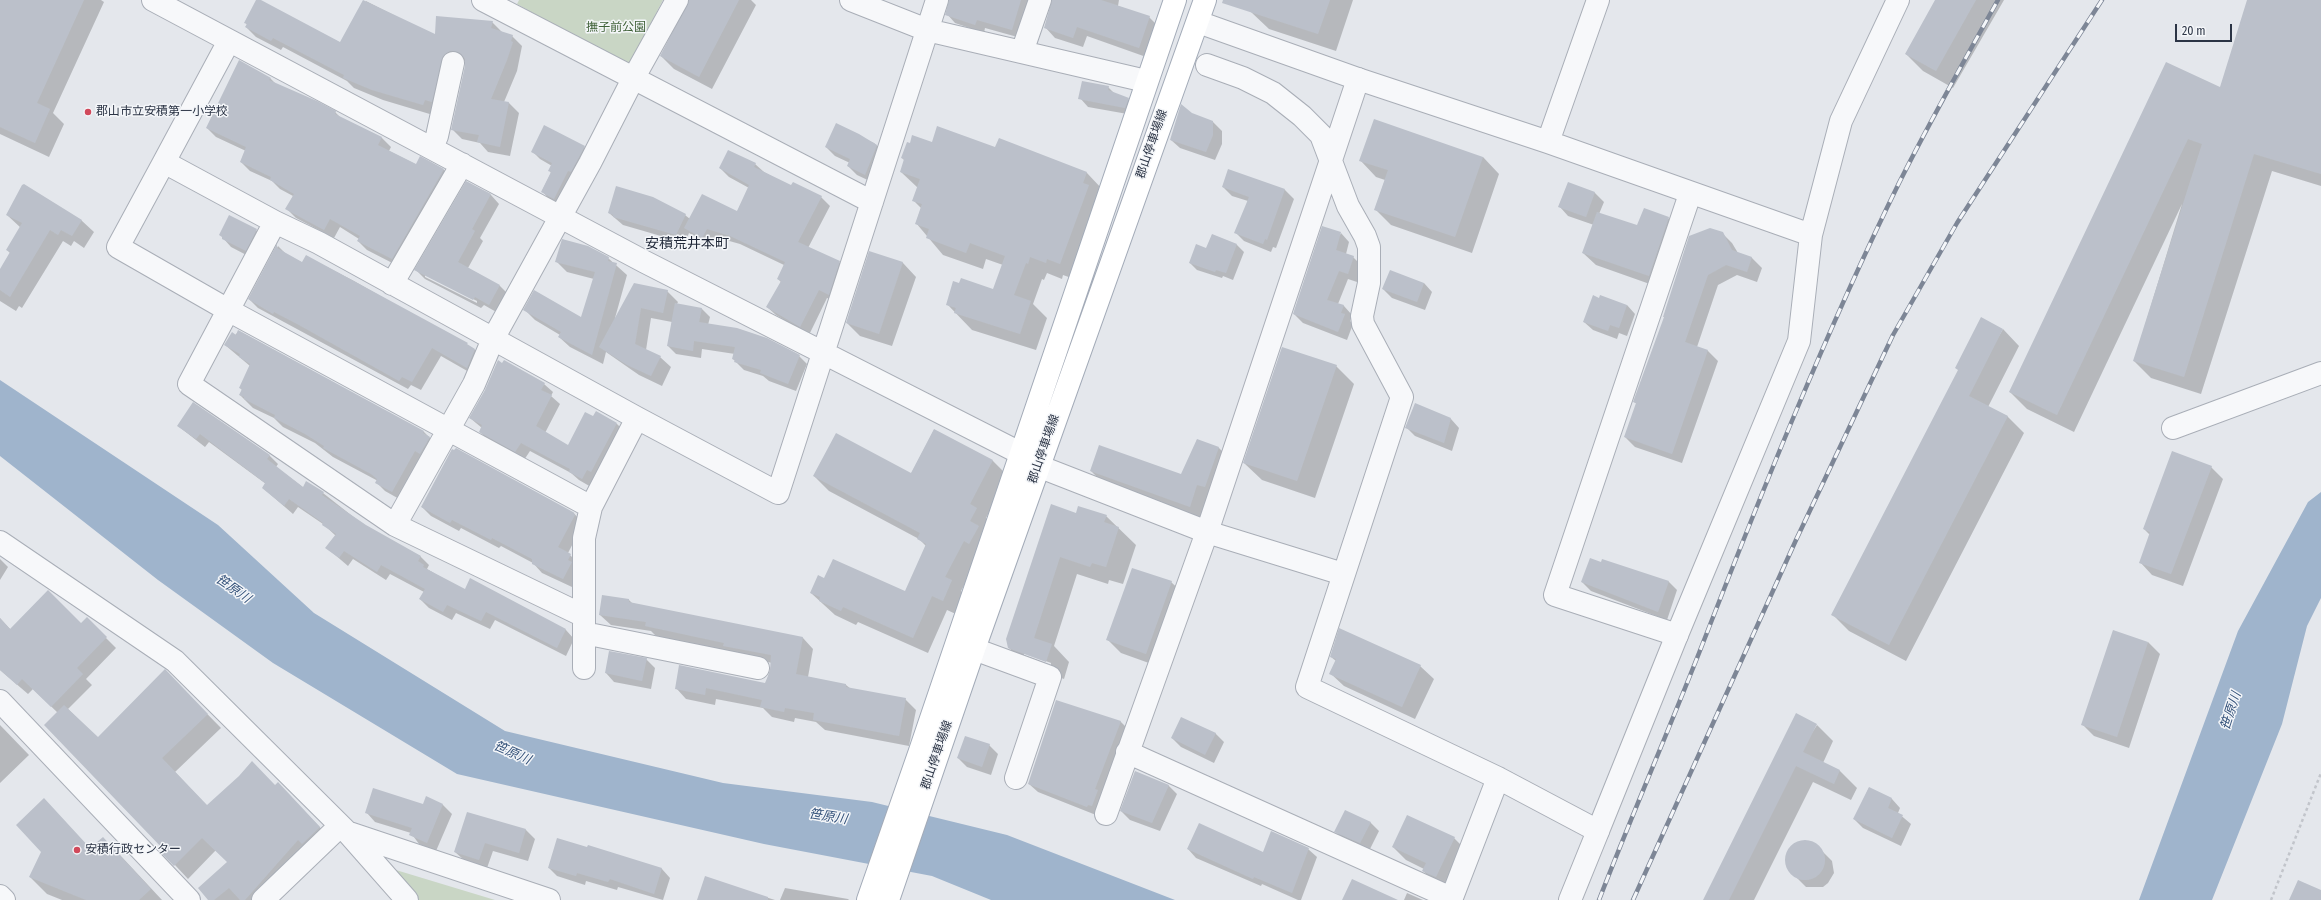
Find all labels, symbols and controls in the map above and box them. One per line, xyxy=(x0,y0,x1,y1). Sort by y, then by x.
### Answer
scale bar xyxy=(2177,16,2234,42)
park label: 撫子前公園 xyxy=(586,21,646,35)
text: 20 m xyxy=(2182,24,2206,38)
place label: 郡山市立安積第一小学校 xyxy=(96,105,228,119)
marker: 郡山市立安積第一小学校 xyxy=(83,107,93,117)
street label: 郡山停車場線 xyxy=(1133,108,1171,180)
district label: 安積荒井本町 xyxy=(645,236,729,252)
street label: 郡山停車場線 xyxy=(1025,413,1063,485)
water label: 笹原川 xyxy=(213,571,253,607)
water label: 笹原川 xyxy=(2218,690,2244,732)
street label: 郡山停車場線 xyxy=(918,719,956,791)
water label: 笹原川 xyxy=(491,738,533,768)
water label: 笹原川 xyxy=(808,806,848,828)
place label: 安積行政センター xyxy=(85,843,181,857)
marker: 安積行政センター xyxy=(72,845,82,855)

